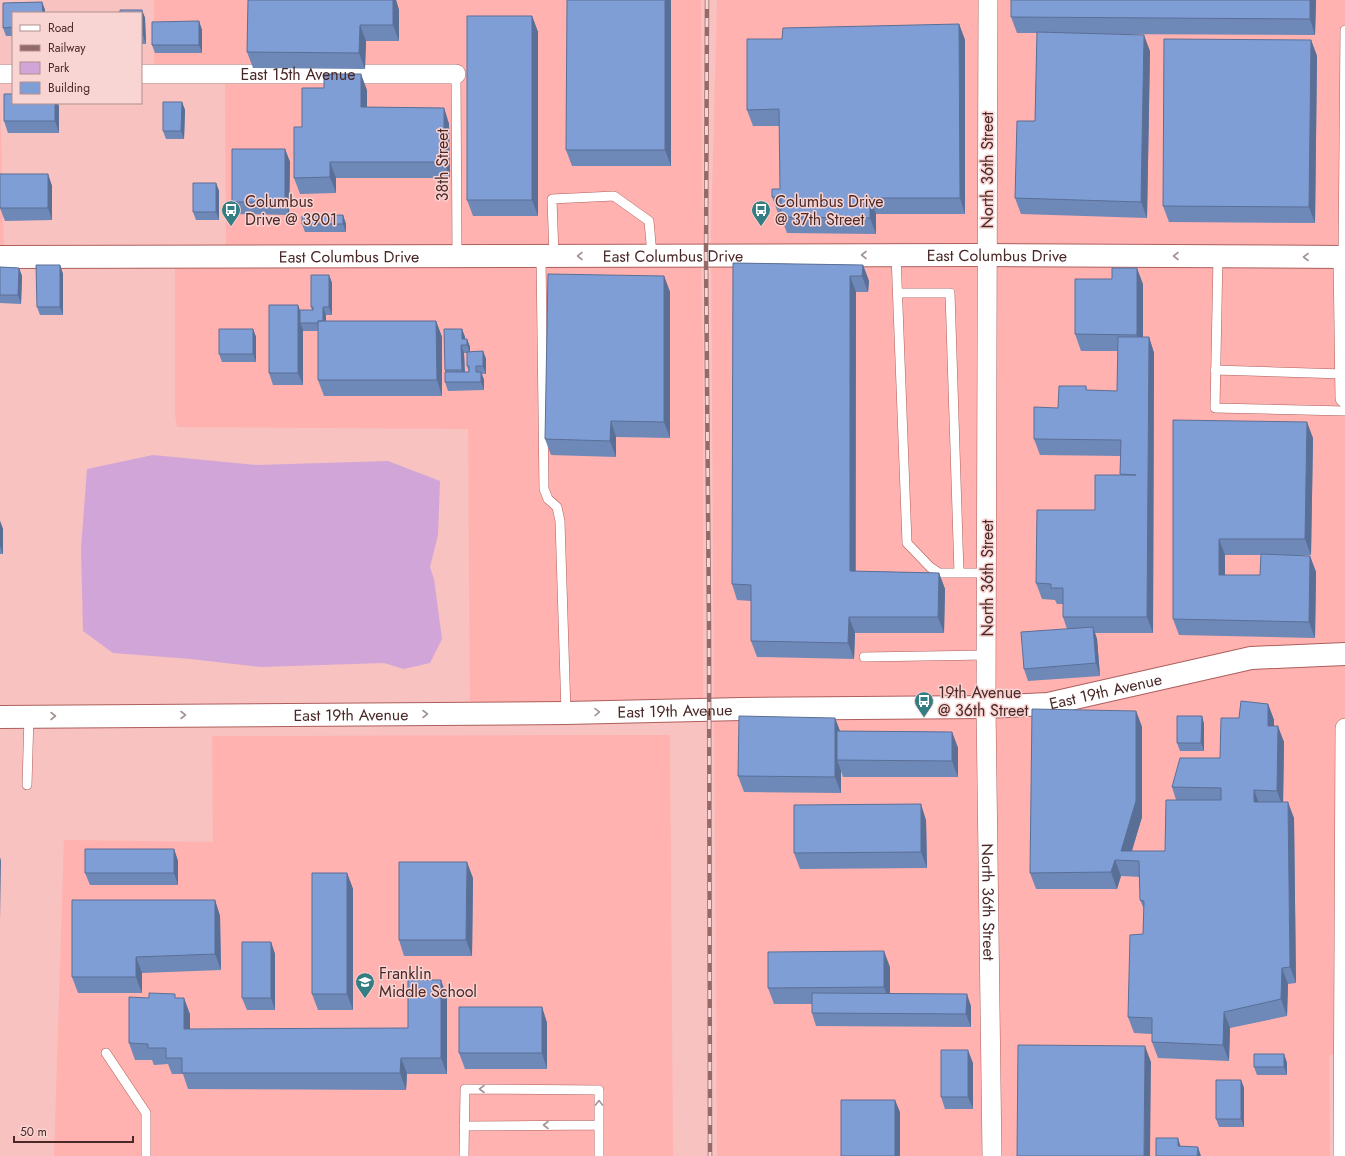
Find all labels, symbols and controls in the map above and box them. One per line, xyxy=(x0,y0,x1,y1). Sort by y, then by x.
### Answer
legend xyxy=(12,12,142,104)
text: Road xyxy=(48,19,74,37)
text: Railway xyxy=(48,39,86,57)
text: Park xyxy=(48,59,70,77)
street label: East 15th Avenue xyxy=(241,63,355,86)
text: Building xyxy=(48,79,90,97)
street label: North 36th Street xyxy=(976,111,999,228)
street label: 38th Street xyxy=(431,129,454,201)
place label: Columbus Drive @ 3901 xyxy=(245,190,337,231)
place label: Columbus Drive @ 37th Street xyxy=(775,190,884,231)
bus stop icon: Columbus Drive @ 3901 xyxy=(220,199,242,227)
bus stop icon: Columbus Drive @ 37th Street xyxy=(750,199,772,227)
street label: East Columbus Drive xyxy=(603,244,743,268)
street label: East Columbus Drive xyxy=(927,244,1067,267)
street label: East Columbus Drive xyxy=(279,245,419,268)
one-way arrow xyxy=(861,251,867,259)
one-way arrow xyxy=(577,252,583,260)
one-way arrow xyxy=(1173,252,1179,260)
one-way arrow xyxy=(1303,253,1309,261)
street label: North 36th Street xyxy=(976,519,999,636)
street label: East 19th Avenue xyxy=(1047,668,1164,715)
place label: 19th Avenue @ 36th Street xyxy=(938,681,1028,722)
bus stop icon: 19th Avenue @ 36th Street xyxy=(913,690,935,718)
street label: East 19th Avenue xyxy=(617,698,733,724)
street label: East 19th Avenue xyxy=(293,703,409,727)
one-way arrow xyxy=(594,708,600,716)
one-way arrow xyxy=(422,710,428,718)
one-way arrow xyxy=(180,711,186,719)
one-way arrow xyxy=(50,712,56,720)
street label: North 36th Street xyxy=(976,843,1000,961)
place label: Franklin Middle School xyxy=(379,962,477,1003)
school or university icon: Franklin Middle School xyxy=(354,971,376,999)
one-way arrow xyxy=(479,1085,485,1093)
one-way arrow xyxy=(595,1100,603,1106)
scale bar xyxy=(14,1118,133,1144)
one-way arrow xyxy=(543,1121,549,1129)
text: 50 m xyxy=(20,1123,47,1141)

